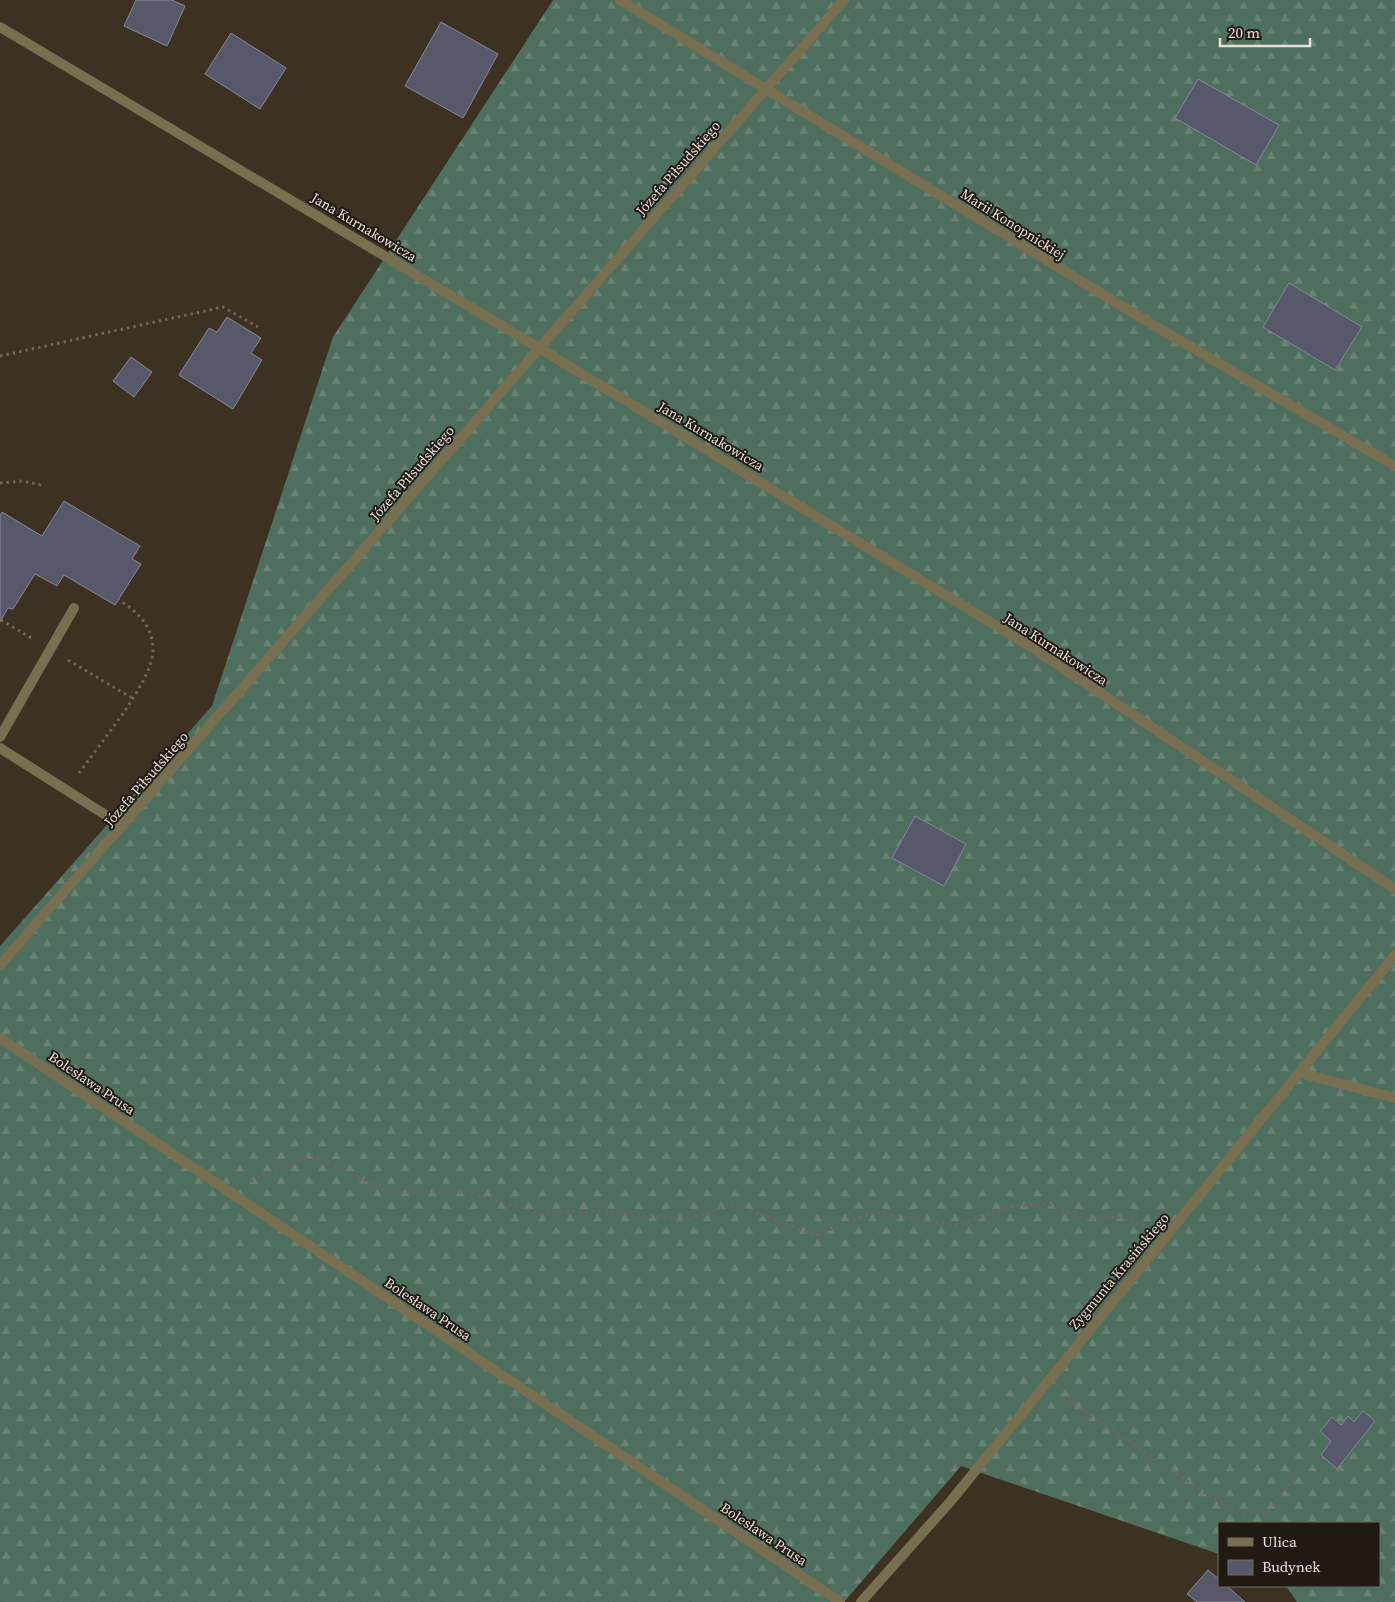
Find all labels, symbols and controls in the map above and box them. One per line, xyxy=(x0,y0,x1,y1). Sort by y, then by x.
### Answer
scale bar xyxy=(1220,15,1310,47)
text: 20 m xyxy=(1228,22,1260,43)
street label: Józefa Piłsudskiego xyxy=(630,116,725,221)
street label: Marii Konopnickiej xyxy=(957,184,1069,264)
street label: Jana Kurnakowicza xyxy=(307,187,421,267)
street label: Jana Kurnakowicza xyxy=(654,396,768,476)
street label: Józefa Piłsudskiego xyxy=(364,421,459,526)
street label: Jana Kurnakowicza xyxy=(999,607,1112,690)
street label: Józefa Piłsudskiego xyxy=(98,727,193,832)
street label: Bolesława Prusa xyxy=(45,1047,140,1120)
street label: Zygmunta Krasińskiego xyxy=(1064,1208,1174,1333)
street label: Bolesława Prusa xyxy=(381,1273,476,1346)
street label: Bolesława Prusa xyxy=(717,1498,812,1571)
legend xyxy=(1218,1522,1380,1587)
text: Ulica xyxy=(1262,1531,1297,1552)
text: Budynek xyxy=(1262,1556,1321,1577)

